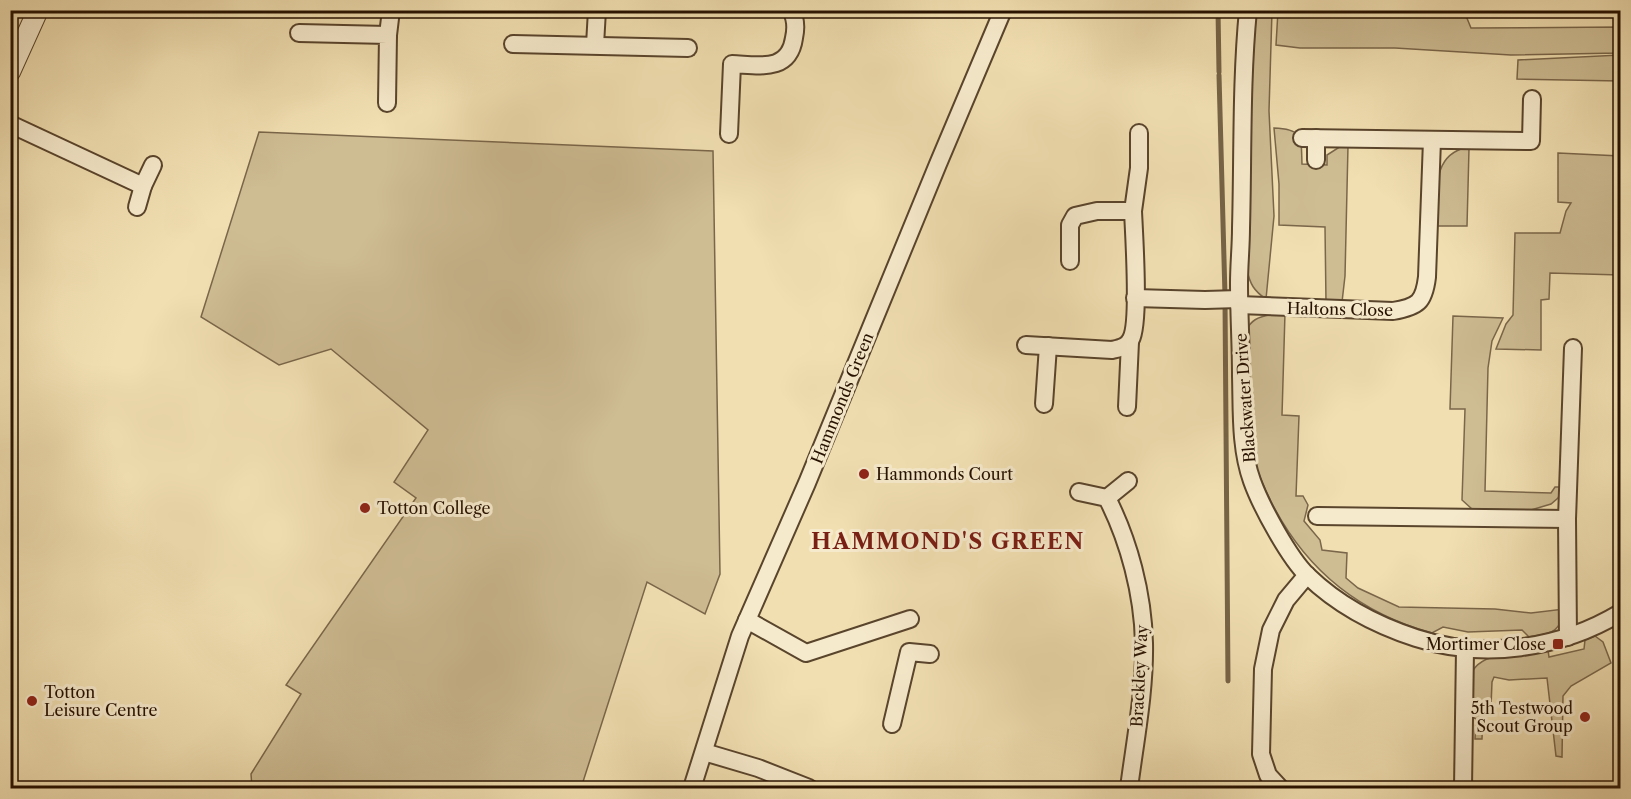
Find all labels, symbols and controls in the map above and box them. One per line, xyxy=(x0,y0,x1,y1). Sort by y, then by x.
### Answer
street label: Haltons Close xyxy=(1287,298,1393,320)
street label: Hammonds Green xyxy=(807,329,877,467)
street label: Blackwater Drive xyxy=(1230,333,1259,463)
place label: Hammonds Court xyxy=(876,464,1013,484)
marker: Hammonds Court xyxy=(857,467,871,481)
place label: Totton College xyxy=(377,498,491,518)
marker: Totton College xyxy=(358,501,372,515)
district label: HAMMOND'S GREEN xyxy=(811,528,1085,555)
street label: Brackley Way xyxy=(1126,623,1152,728)
place label: Mortimer Close xyxy=(1426,634,1546,654)
marker: Mortimer Close xyxy=(1551,637,1565,651)
place label: Totton Leisure Centre xyxy=(44,682,157,720)
marker: Totton Leisure Centre xyxy=(25,694,39,708)
place label: 5th Testwood Scout Group xyxy=(1471,698,1573,736)
marker: 5th Testwood Scout Group xyxy=(1578,710,1592,724)

